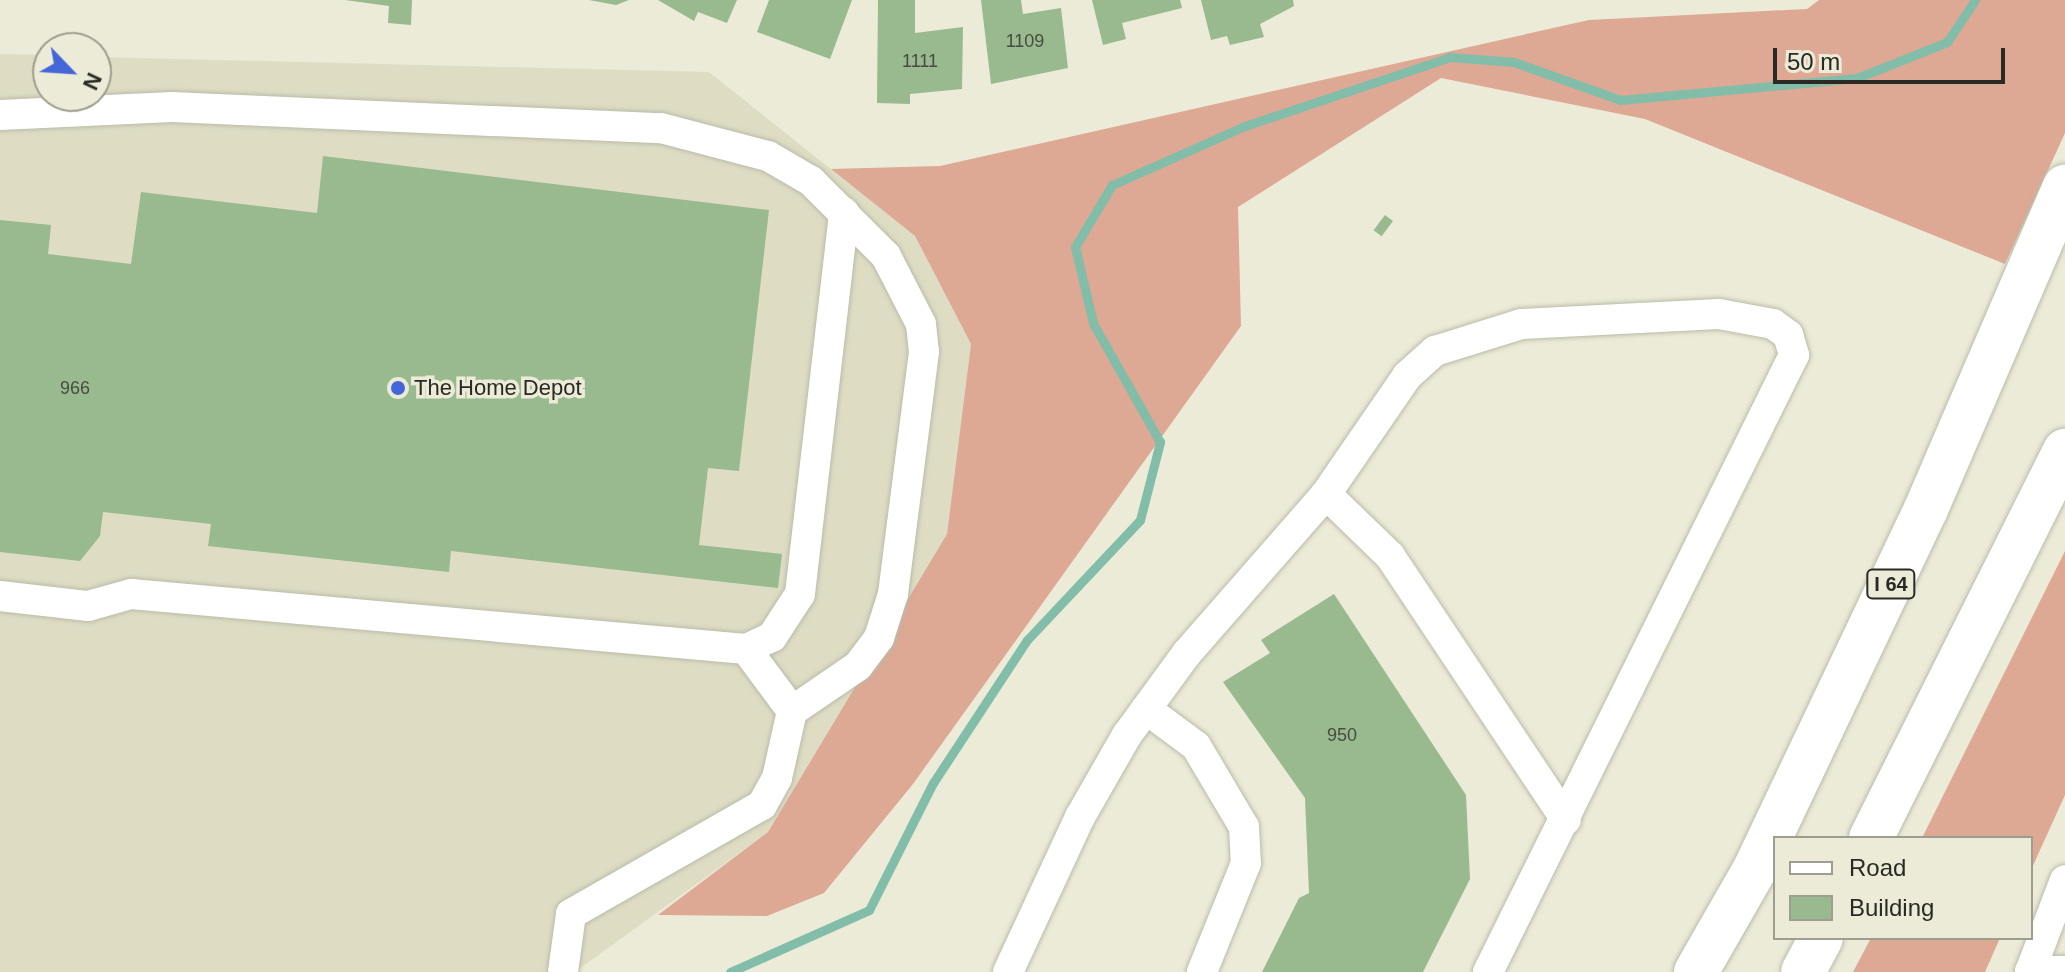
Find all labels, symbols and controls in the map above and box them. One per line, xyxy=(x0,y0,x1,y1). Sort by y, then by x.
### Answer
house number: 1109 xyxy=(1006,30,1044,52)
north arrow xyxy=(32,32,112,112)
scale bar xyxy=(1777,32,2009,82)
text: 50 m xyxy=(1787,48,1840,75)
house number: 1111 xyxy=(902,50,938,72)
text: N xyxy=(78,69,107,94)
place label: The Home Depot xyxy=(414,375,582,401)
house number: 966 xyxy=(60,377,90,399)
marker: The Home Depot xyxy=(389,379,407,397)
road number: I 64 xyxy=(1865,568,1917,600)
house number: 950 xyxy=(1327,724,1357,746)
legend xyxy=(1773,836,2033,940)
text: Road xyxy=(1849,854,1906,881)
text: Building xyxy=(1849,894,1934,921)

